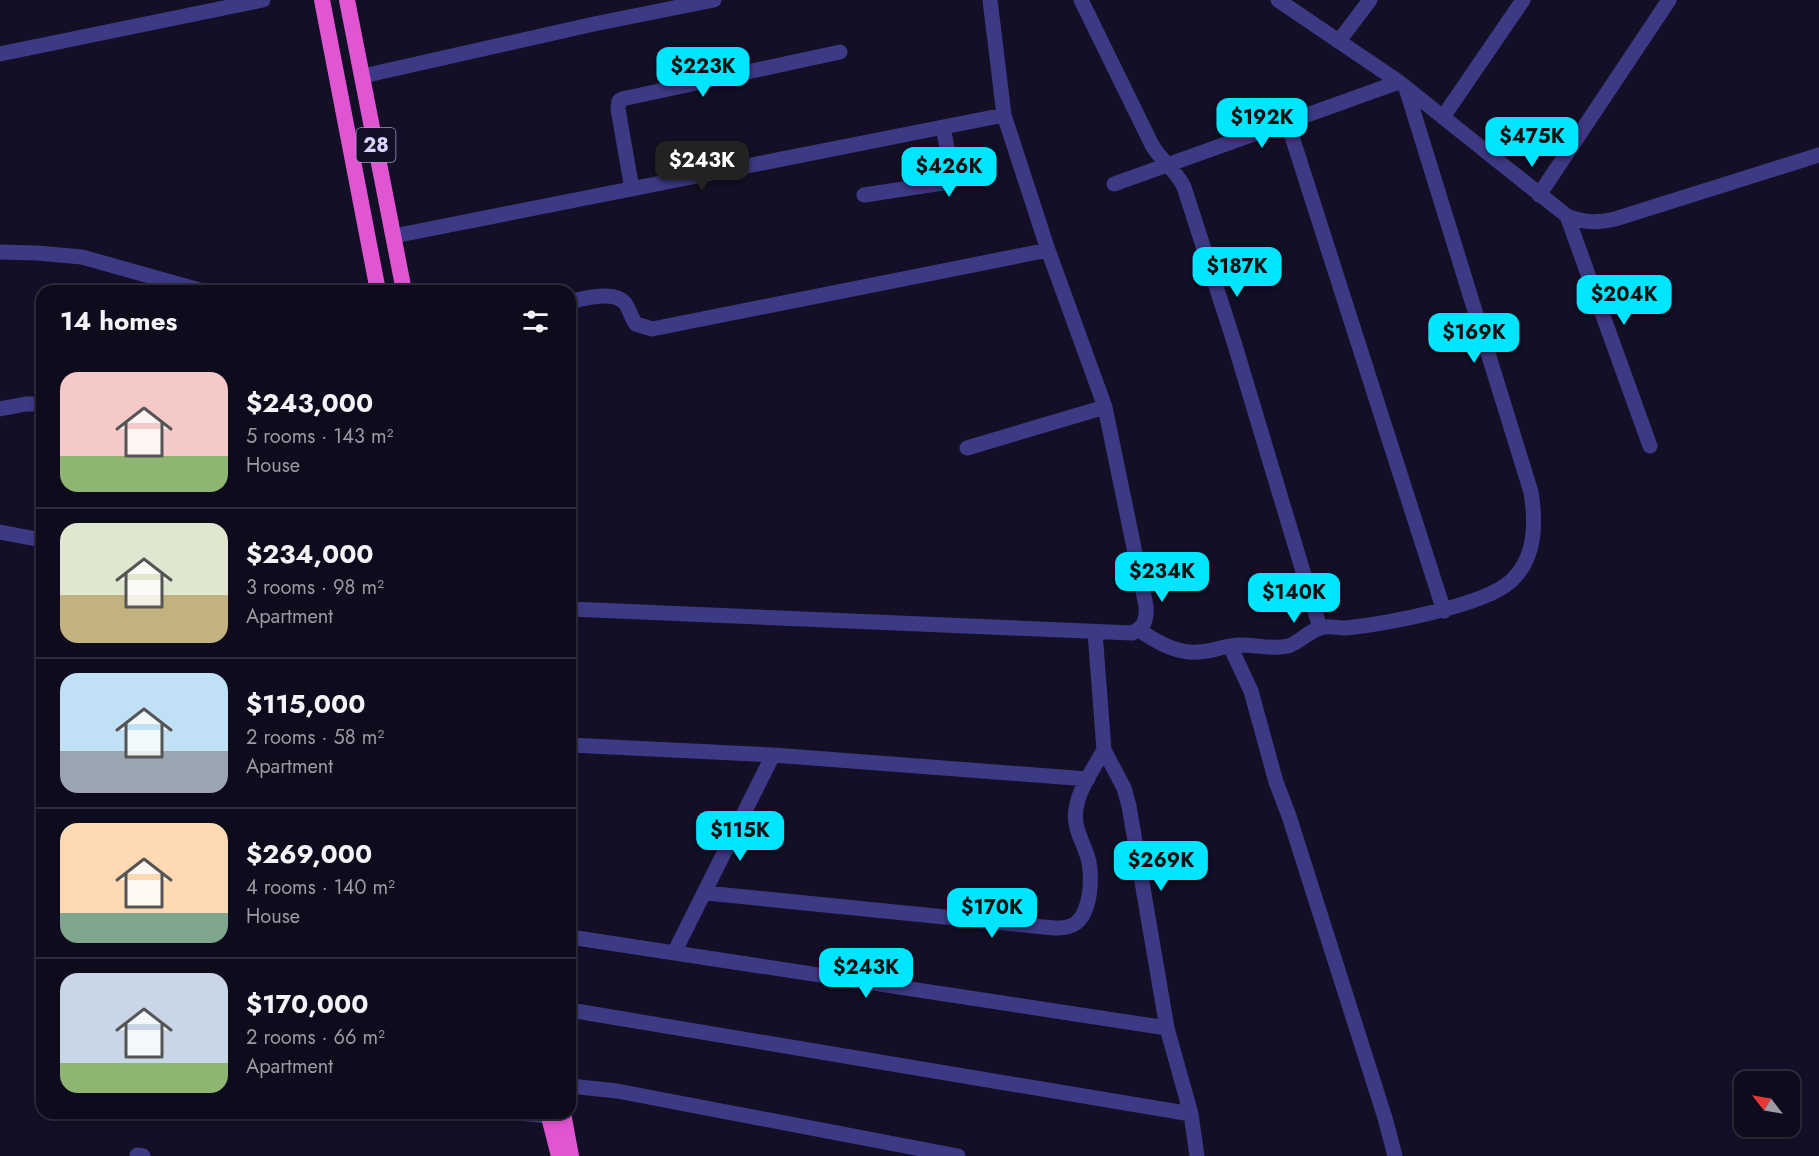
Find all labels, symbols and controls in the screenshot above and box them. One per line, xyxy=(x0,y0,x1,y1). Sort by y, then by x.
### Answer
pin: $223K xyxy=(661,47,745,98)
text: $223K xyxy=(670,52,736,81)
pin: $192K xyxy=(1220,98,1304,149)
text: $192K xyxy=(1230,103,1294,132)
pin: $475K xyxy=(1490,117,1574,168)
text: $475K xyxy=(1499,122,1565,151)
road number: 28 xyxy=(356,128,395,162)
pin: $243K xyxy=(660,141,744,192)
text: $243K xyxy=(669,146,735,175)
pin: $426K xyxy=(907,147,991,198)
text: $426K xyxy=(916,152,982,181)
pin: $187K xyxy=(1195,247,1279,298)
text: $187K xyxy=(1207,252,1267,281)
pin: $204K xyxy=(1582,275,1666,326)
text: $204K xyxy=(1591,280,1657,309)
text: 14 homes xyxy=(60,302,177,340)
icon: filters xyxy=(519,305,552,338)
pin: $169K xyxy=(1432,313,1516,364)
text: $169K xyxy=(1442,318,1506,347)
text: $243,000 xyxy=(246,384,373,422)
icon: home xyxy=(108,396,180,468)
text: 5 rooms · 143 m² xyxy=(246,422,393,451)
text: House xyxy=(246,451,300,480)
text: $234,000 xyxy=(246,535,374,573)
icon: home xyxy=(108,547,180,619)
pin: $234K xyxy=(1120,552,1204,603)
text: $234K xyxy=(1129,557,1195,586)
text: 3 rooms · 98 m² xyxy=(246,573,384,602)
pin: $140K xyxy=(1252,573,1336,624)
text: $140K xyxy=(1262,578,1326,607)
text: Apartment xyxy=(246,602,333,631)
text: $115,000 xyxy=(246,685,365,723)
icon: home xyxy=(108,697,180,769)
text: 2 rooms · 58 m² xyxy=(246,723,384,752)
text: Apartment xyxy=(246,752,333,781)
pin: $115K xyxy=(698,811,782,862)
text: $115K xyxy=(710,816,770,845)
text: $269,000 xyxy=(246,835,372,873)
pin: $269K xyxy=(1119,841,1203,892)
text: $269K xyxy=(1128,846,1194,875)
icon: home xyxy=(108,847,180,919)
text: 4 rooms · 140 m² xyxy=(246,873,395,902)
pin: $170K xyxy=(950,888,1034,939)
text: $170K xyxy=(961,893,1023,922)
text: House xyxy=(246,902,300,931)
pin: $243K xyxy=(824,948,908,999)
text: $243K xyxy=(833,953,899,982)
text: $170,000 xyxy=(246,985,368,1023)
icon: home xyxy=(108,997,180,1069)
text: 2 rooms · 66 m² xyxy=(246,1023,385,1052)
text: Apartment xyxy=(246,1052,333,1081)
north arrow xyxy=(1734,1071,1800,1137)
map controls xyxy=(1734,1071,1800,1137)

